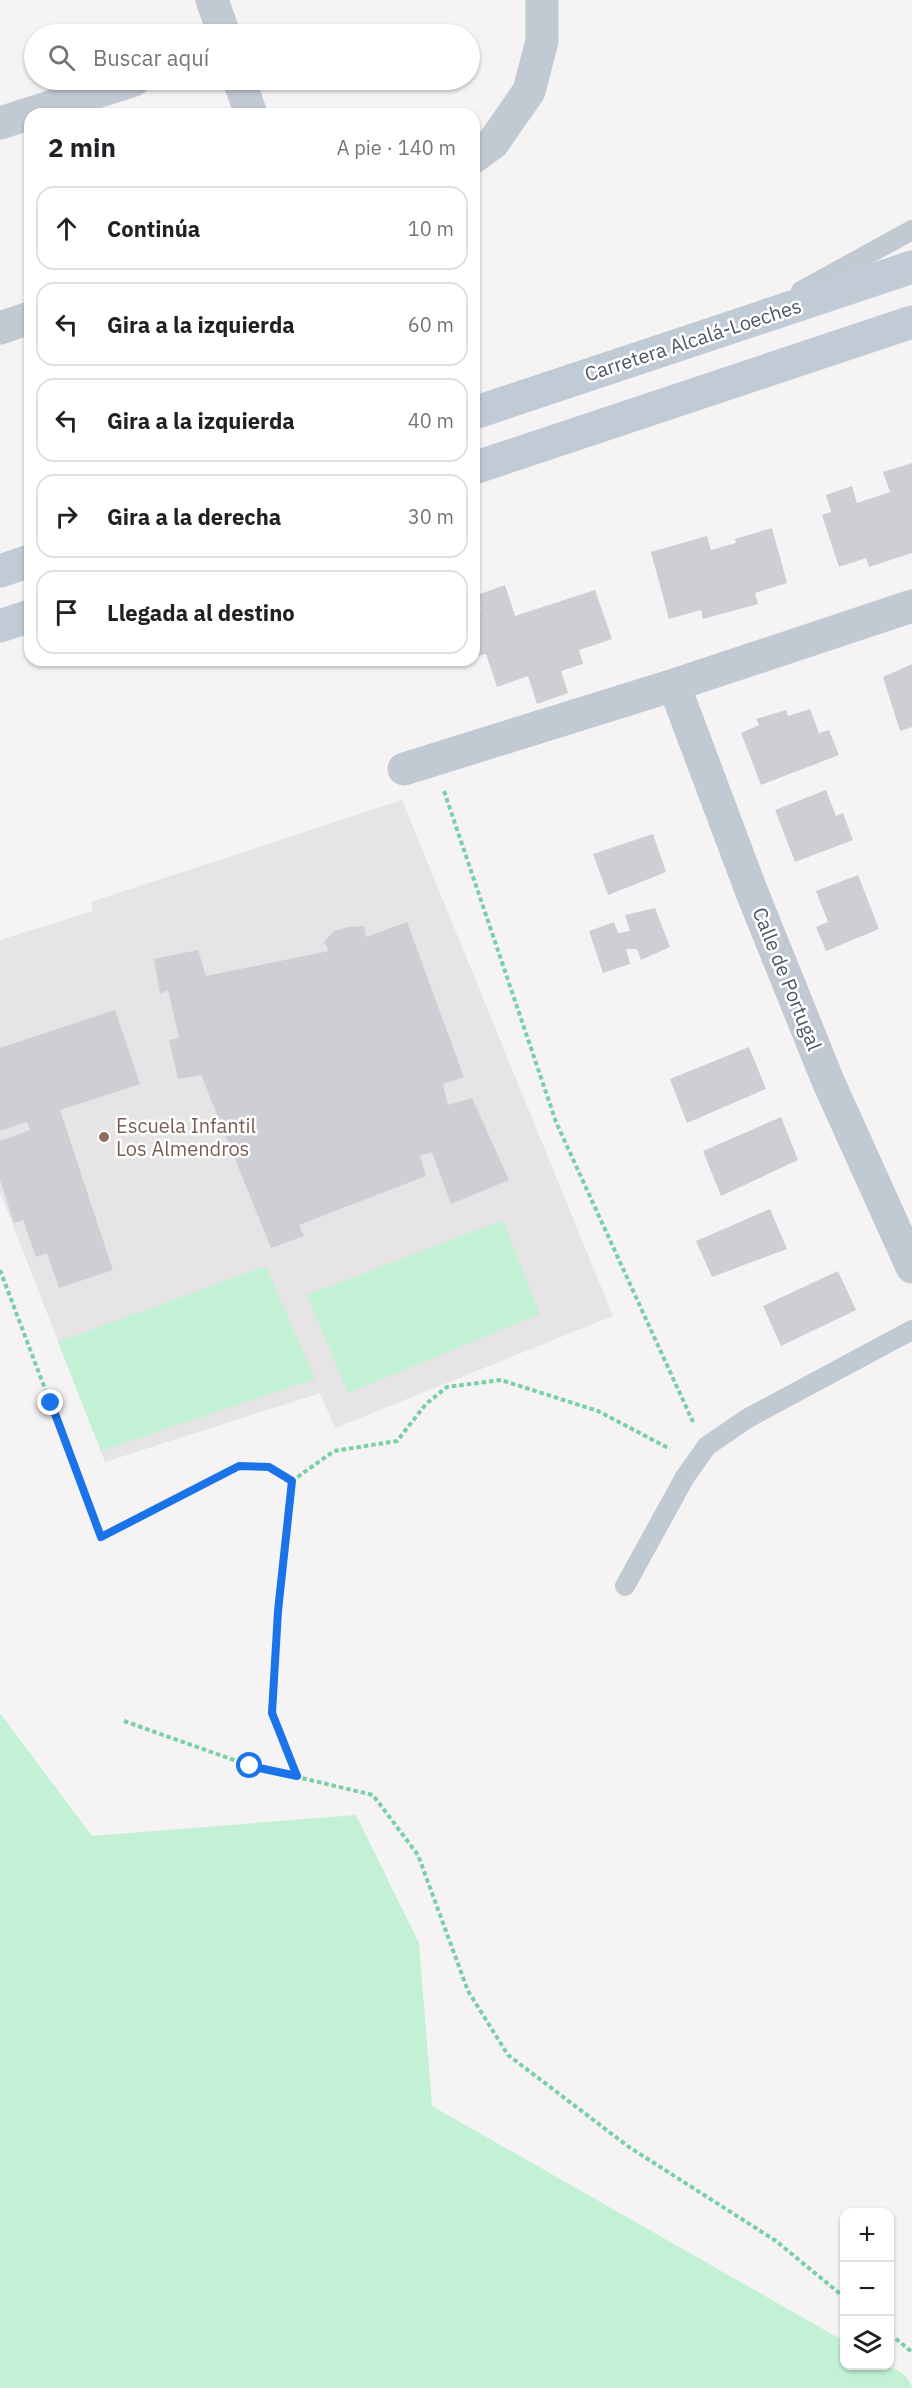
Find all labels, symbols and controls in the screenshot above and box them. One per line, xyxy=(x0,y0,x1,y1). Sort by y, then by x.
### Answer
search box xyxy=(24,24,480,90)
icon: search xyxy=(45,41,78,74)
text: Buscar aquí xyxy=(93,43,209,72)
text: 2 min xyxy=(48,130,116,164)
text: A pie · 140 m xyxy=(337,134,456,161)
icon: ahead xyxy=(50,212,83,245)
text: Continúa xyxy=(107,214,200,243)
text: 10 m xyxy=(408,215,454,242)
street label: Carretera Alcalá-Loeches xyxy=(581,292,805,387)
icon: left xyxy=(50,308,83,341)
text: Gira a la izquierda xyxy=(107,310,295,339)
text: 60 m xyxy=(408,311,454,338)
icon: left xyxy=(50,404,83,437)
text: Gira a la izquierda xyxy=(107,406,295,435)
text: 40 m xyxy=(408,407,454,434)
icon: right xyxy=(50,500,83,533)
text: Gira a la derecha xyxy=(107,502,281,531)
text: 30 m xyxy=(408,503,454,530)
icon: arrive xyxy=(50,596,83,629)
text: Llegada al destino xyxy=(107,598,295,627)
street label: Calle de Portugal xyxy=(746,903,828,1054)
place label: Escuela Infantil Los Almendros xyxy=(116,1112,256,1162)
marker: Escuela Infantil Los Almendros xyxy=(97,1130,111,1144)
route end xyxy=(37,1389,63,1415)
route start xyxy=(236,1752,262,1778)
map controls xyxy=(840,2208,894,2370)
button: + xyxy=(840,2208,894,2262)
button: − xyxy=(840,2262,894,2316)
button: layers xyxy=(840,2316,894,2370)

